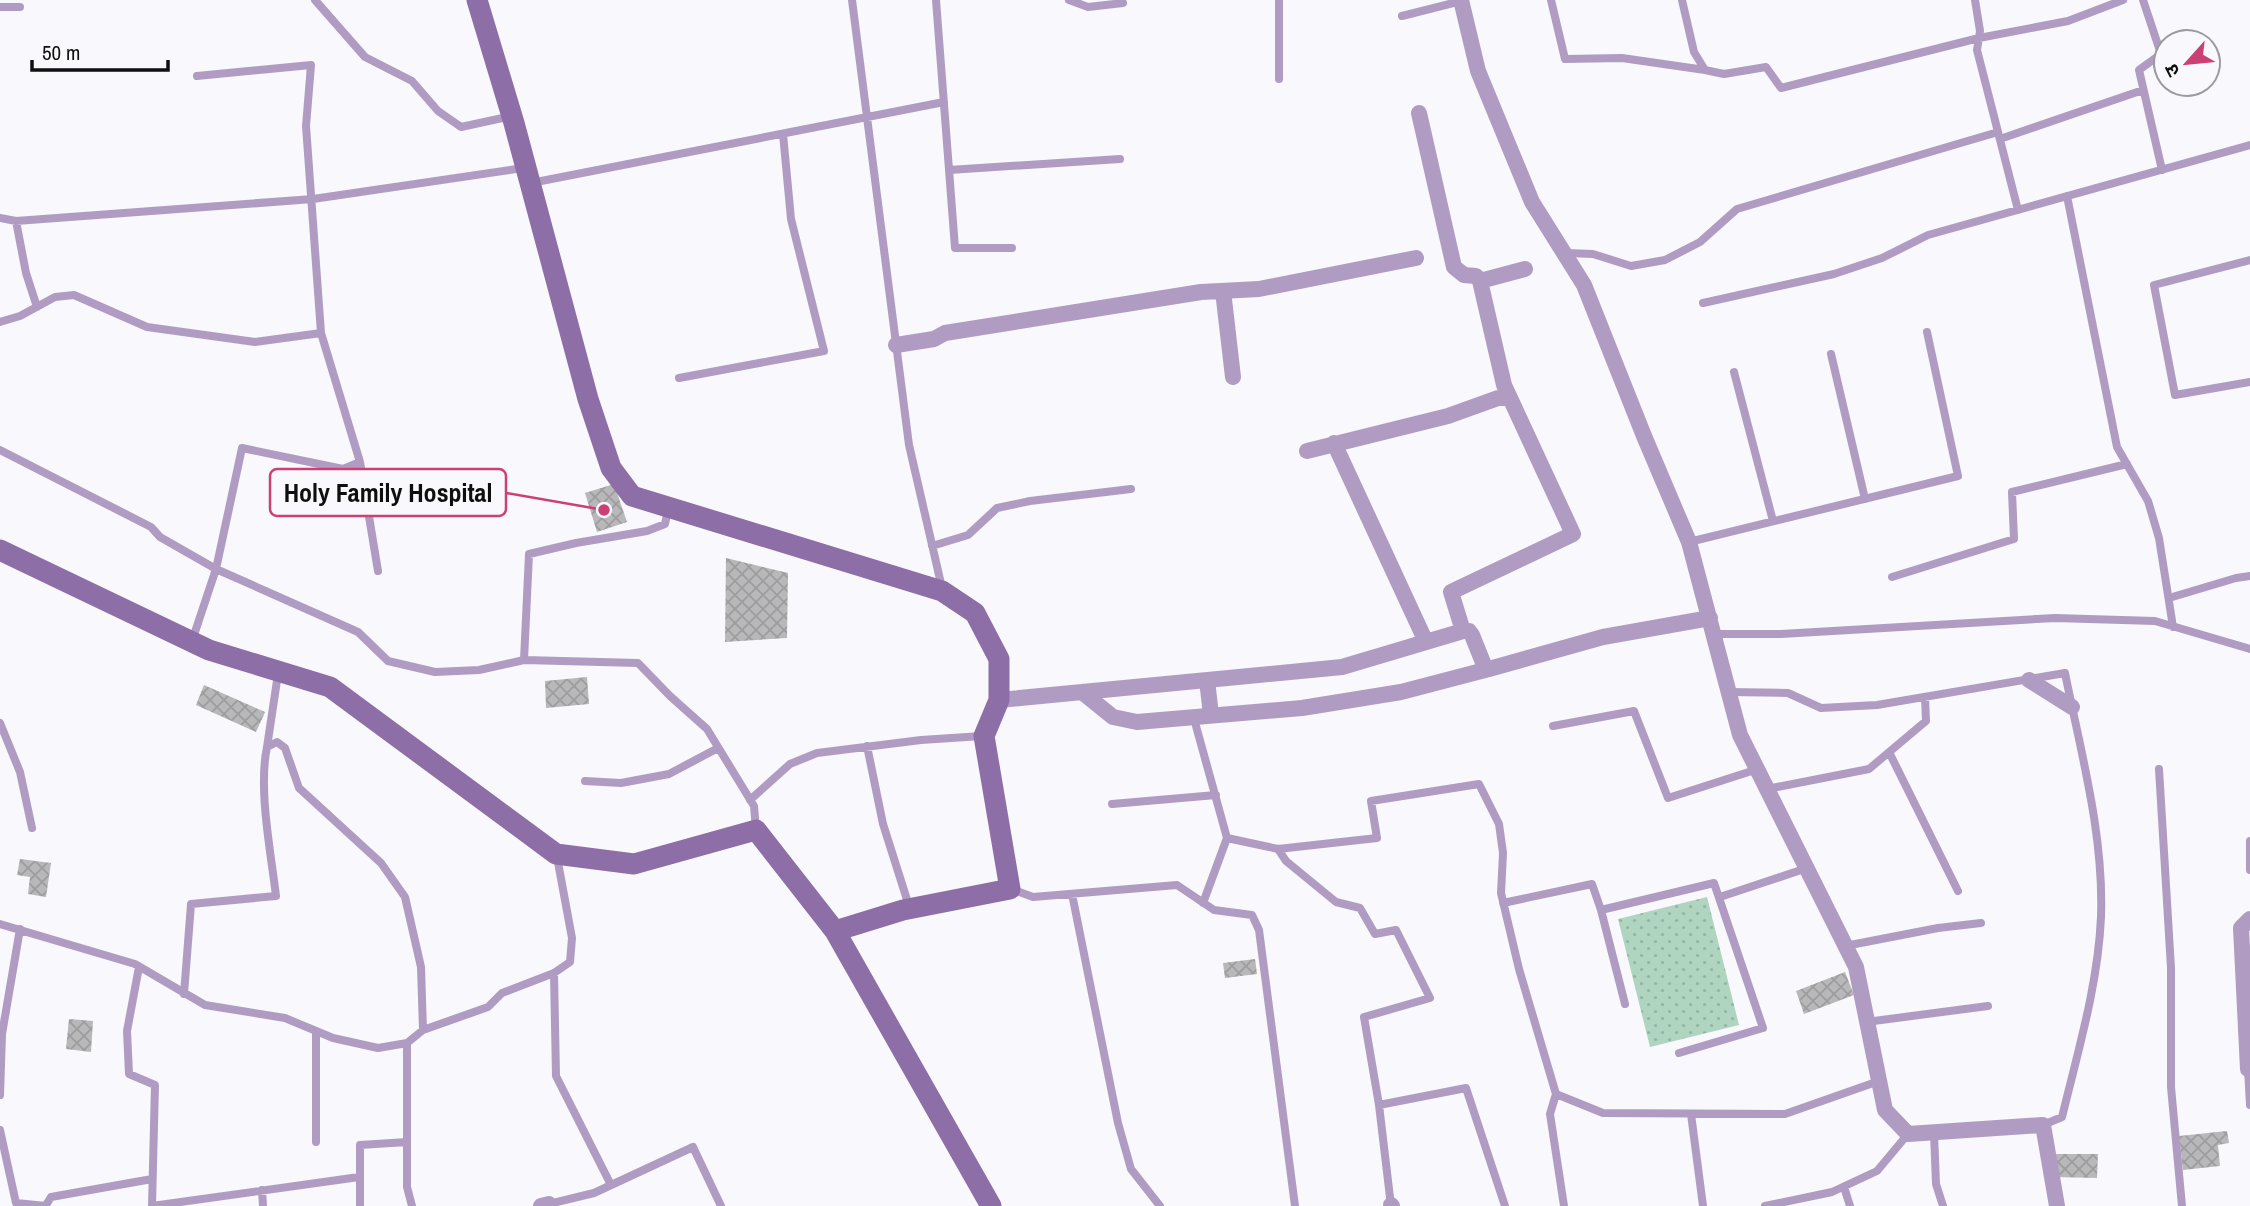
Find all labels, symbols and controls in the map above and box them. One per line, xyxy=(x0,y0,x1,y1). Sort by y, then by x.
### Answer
scale bar xyxy=(32,28,168,72)
north arrow xyxy=(2152,28,2222,98)
text: 50 m xyxy=(42,38,80,67)
text: उ xyxy=(2157,59,2186,82)
callout: Holy Family Hospital xyxy=(270,469,506,516)
text: Holy Family Hospital xyxy=(284,475,492,510)

